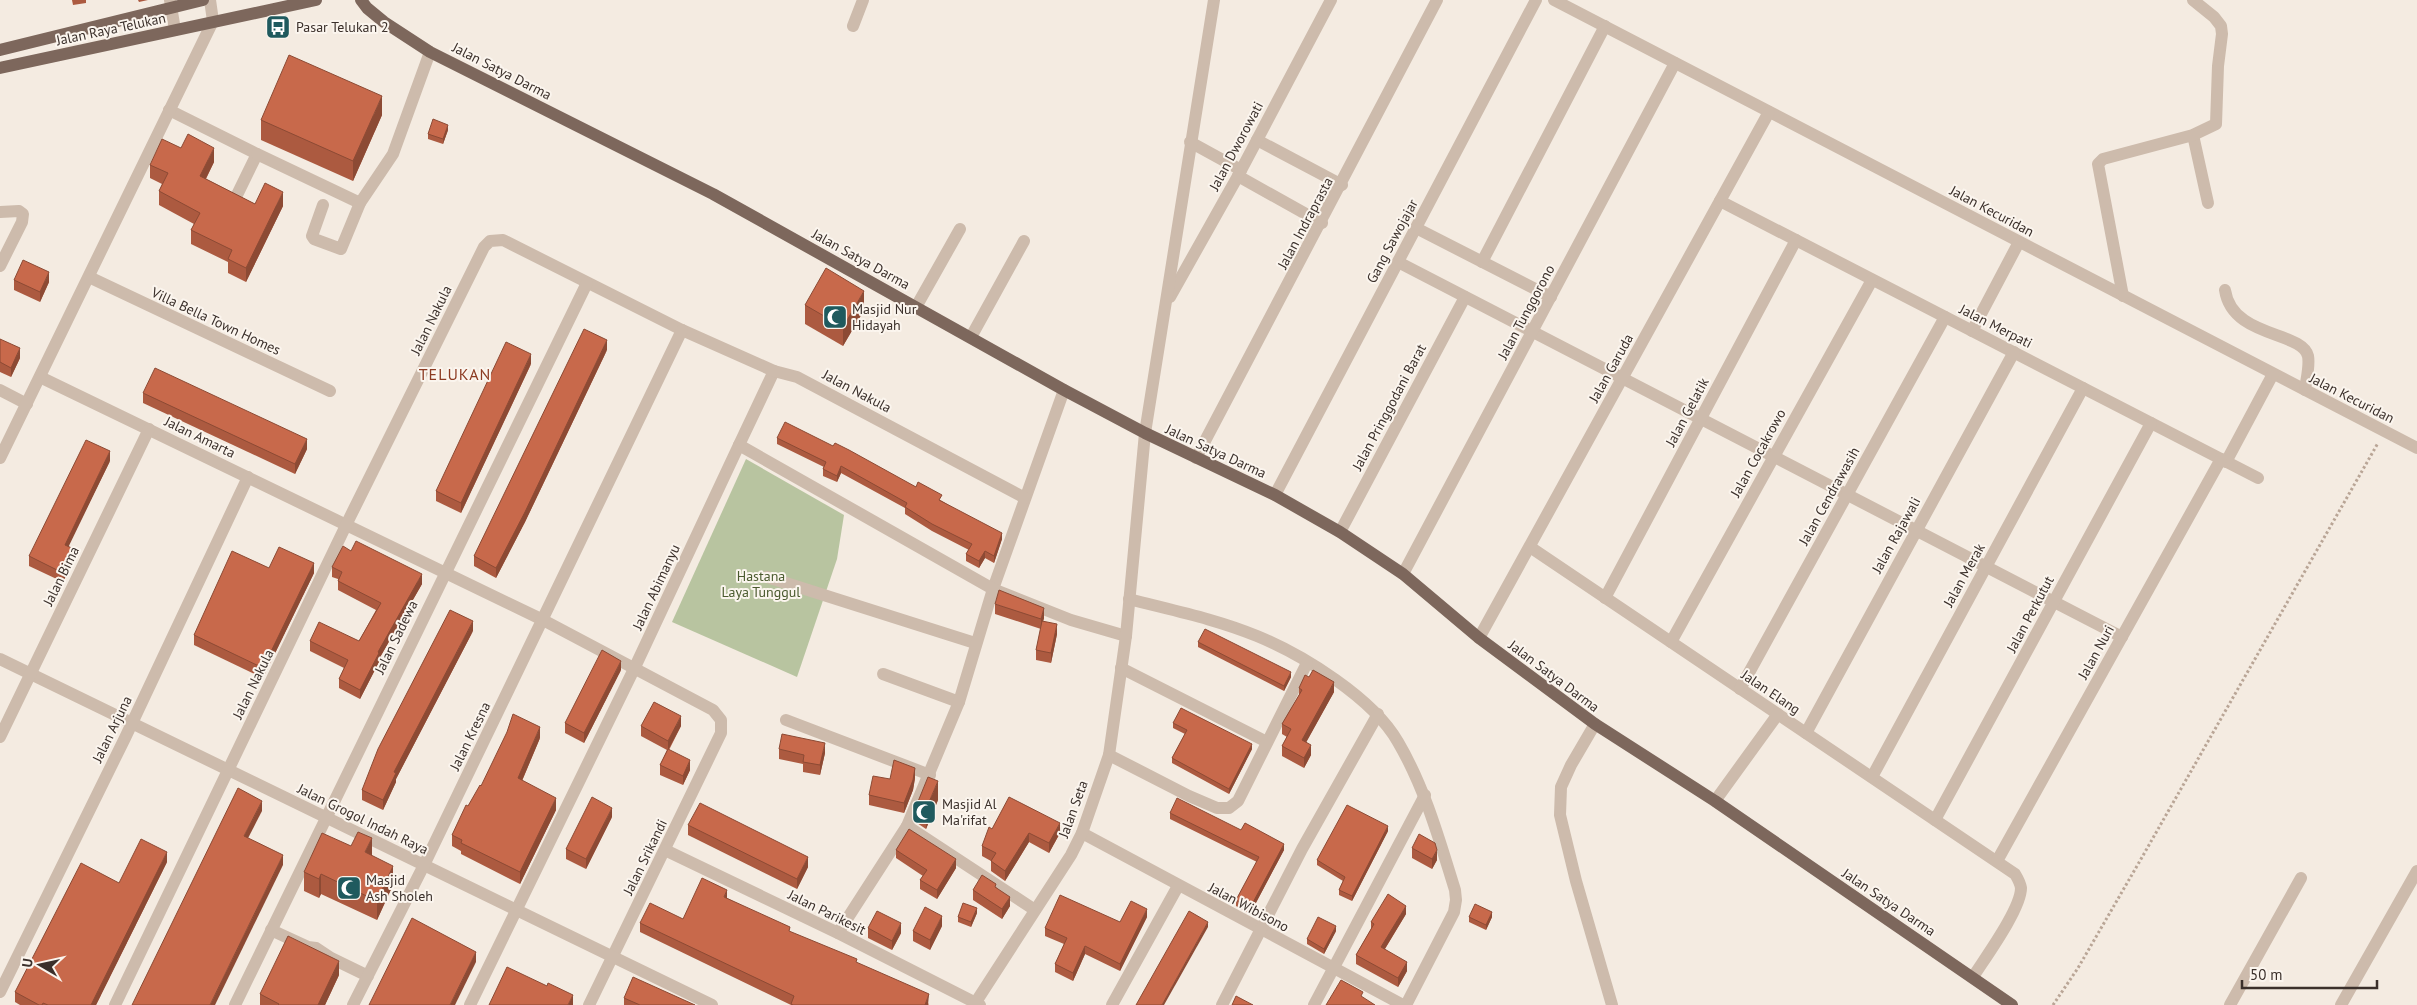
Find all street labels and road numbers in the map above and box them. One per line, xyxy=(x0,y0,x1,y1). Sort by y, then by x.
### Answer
street label: Jalan Raya Telukan xyxy=(54,9,167,50)
street label: Jalan Satya Darma xyxy=(448,38,555,104)
street label: Jalan Dworowati xyxy=(1205,98,1267,194)
street label: Jalan Indraprasta xyxy=(1273,174,1337,273)
street label: Jalan Kecuridan xyxy=(1946,181,2037,241)
street label: Gang Sawojajar xyxy=(1362,196,1422,286)
street label: Jalan Satya Darma xyxy=(808,224,913,293)
street label: Jalan Tunggorono xyxy=(1493,262,1558,363)
street label: Jalan Nakula xyxy=(406,282,456,359)
street label: Villa Bella Town Homes xyxy=(148,283,284,359)
street label: Jalan Merpati xyxy=(1956,299,2035,352)
street label: Jalan Garuda xyxy=(1584,330,1637,406)
street label: Jalan Pringgodani Barat xyxy=(1348,340,1430,474)
street label: Jalan Nakula xyxy=(819,365,894,417)
street label: Jalan Kecuridan xyxy=(2306,368,2397,427)
street label: Jalan Gelatik xyxy=(1661,374,1713,450)
street label: Jalan Cocakrowo xyxy=(1726,406,1790,501)
street label: Jalan Amarta xyxy=(161,412,238,462)
street label: Jalan Satya Darma xyxy=(1162,419,1269,482)
street label: Jalan Cendrawasih xyxy=(1794,444,1863,549)
street label: Jalan Rajawali xyxy=(1867,494,1924,577)
street label: Jalan Merak xyxy=(1939,540,1989,611)
street label: Jalan Abimanyu xyxy=(628,541,684,634)
street label: Jalan Bima xyxy=(39,543,83,609)
street label: Jalan Perkutut xyxy=(2002,573,2058,656)
street label: Jalan Sadewa xyxy=(370,597,422,678)
street label: Jalan Nuri xyxy=(2073,622,2118,683)
street label: Jalan Satya Darma xyxy=(1504,635,1603,716)
street label: Jalan Nakula xyxy=(228,646,278,723)
street label: Jalan Elang xyxy=(1737,665,1804,718)
street label: Jalan Arjuna xyxy=(88,693,136,766)
street label: Jalan Kresna xyxy=(445,699,494,774)
street label: Jalan Seta xyxy=(1054,778,1092,841)
street label: Jalan Grogol Indah Raya xyxy=(294,779,431,859)
street label: Jalan Srikandi xyxy=(619,816,671,899)
street label: Jalan Satya Darma xyxy=(1838,864,1939,940)
street label: Jalan Wibisono xyxy=(1205,878,1292,936)
street label: Jalan Parikesit xyxy=(784,885,869,939)

